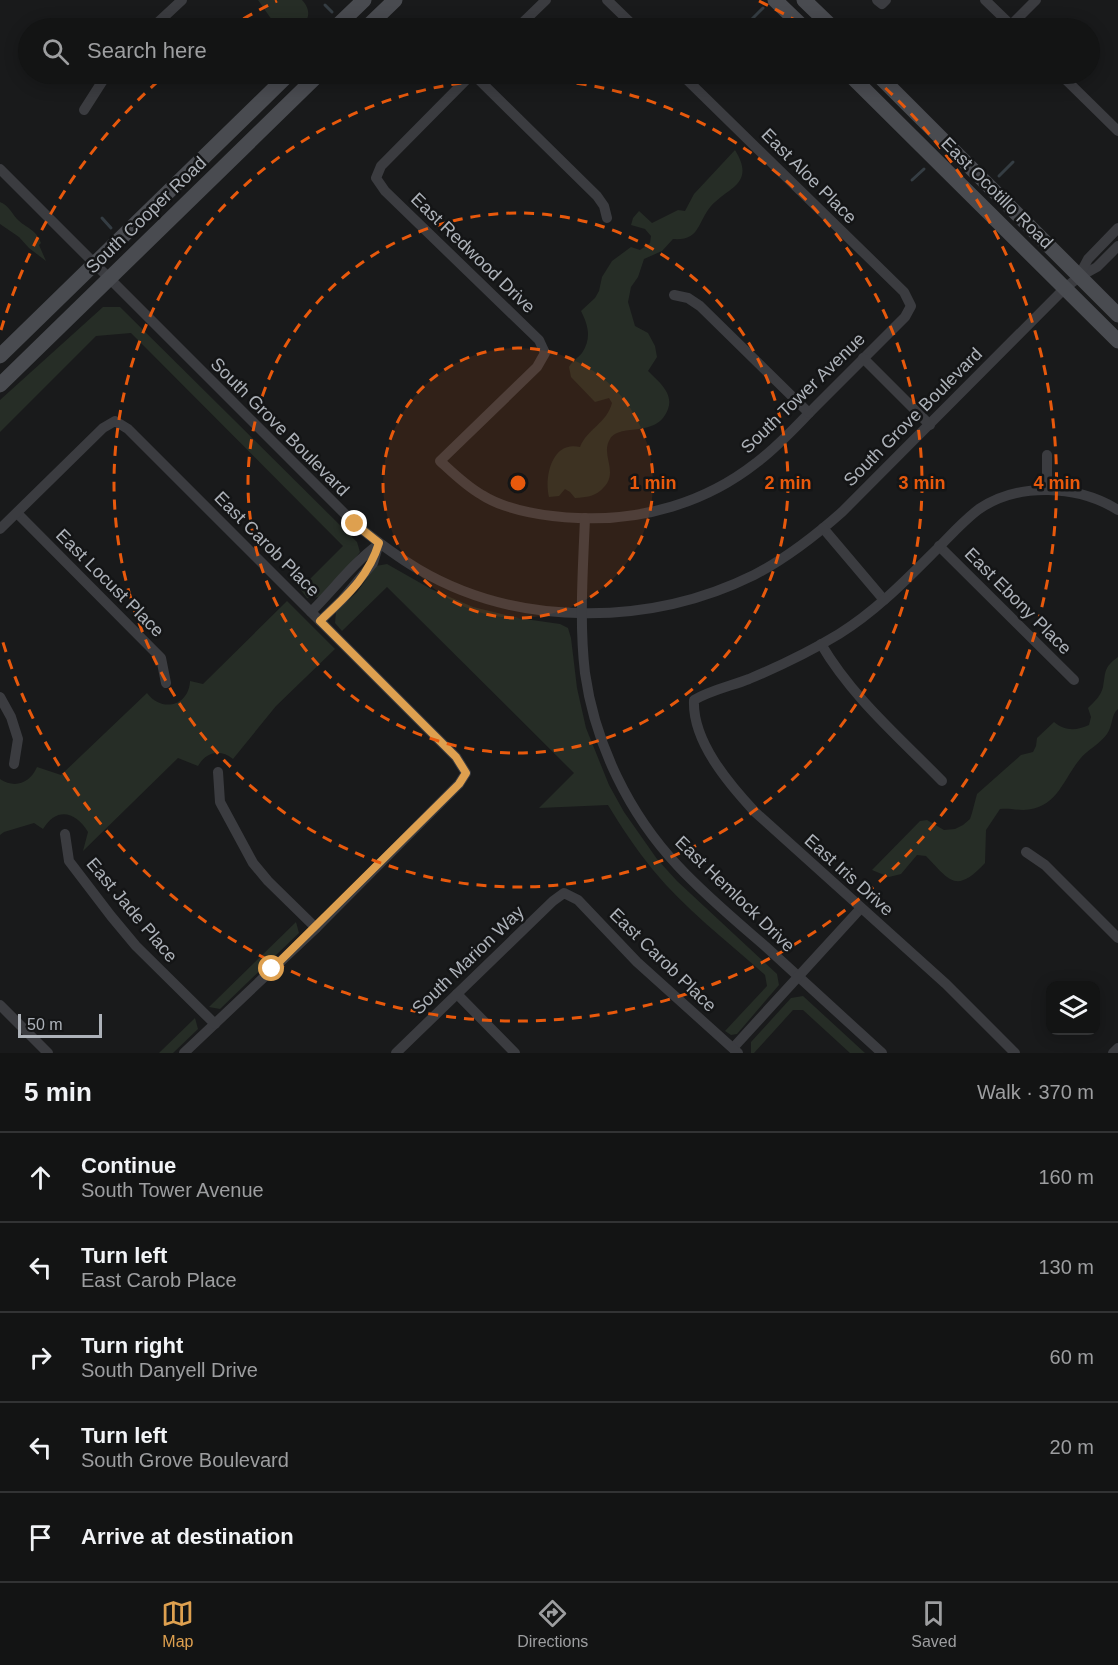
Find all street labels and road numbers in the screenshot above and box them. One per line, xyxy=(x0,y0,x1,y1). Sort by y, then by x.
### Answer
street label: East Aloe Place xyxy=(757,124,861,228)
street label: East Ocotillo Road xyxy=(937,133,1057,253)
street label: South Cooper Road xyxy=(82,153,210,277)
street label: East Redwood Drive xyxy=(407,189,539,317)
street label: South Tower Avenue xyxy=(737,329,869,457)
street label: South Grove Boulevard xyxy=(840,344,986,490)
street label: South Grove Boulevard xyxy=(207,354,353,500)
street label: East Carob Place xyxy=(210,487,324,601)
street label: East Locust Place xyxy=(52,525,168,641)
street label: East Ebony Place xyxy=(961,544,1075,658)
street label: East Iris Drive xyxy=(801,830,897,920)
street label: East Hemlock Drive xyxy=(671,832,799,956)
street label: East Jade Place xyxy=(83,854,181,966)
street label: South Marion Way xyxy=(408,902,528,1018)
street label: East Carob Place xyxy=(606,904,720,1016)

